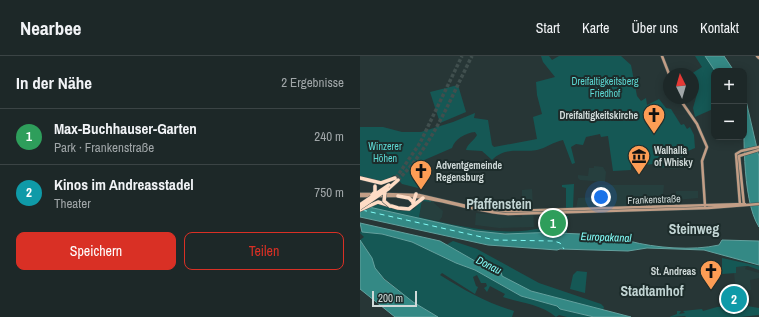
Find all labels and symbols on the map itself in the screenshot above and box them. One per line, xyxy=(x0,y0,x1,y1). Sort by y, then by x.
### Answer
north arrow xyxy=(663,68,699,104)
park label: Dreifaltigkeitsberg Friedhof xyxy=(572,75,639,100)
church icon: Dreifaltigkeitskirche xyxy=(641,102,667,135)
place label: Dreifaltigkeitskirche xyxy=(560,109,638,122)
park label: Winzerer Höhen xyxy=(368,140,402,165)
museum icon: Walhalla of Whisky xyxy=(626,143,652,176)
place label: Walhalla of Whisky xyxy=(654,144,693,169)
church icon: Adventgemeinde Regensburg xyxy=(408,158,434,191)
place label: Adventgemeinde Regensburg xyxy=(436,159,503,184)
your location xyxy=(591,187,611,207)
street label: Frankenstraße xyxy=(627,192,681,207)
district label: Pfaffenstein xyxy=(466,195,532,213)
pin: 1 xyxy=(540,208,566,238)
district label: Steinweg xyxy=(669,220,719,238)
water label: Europakanal xyxy=(580,229,633,245)
water label: Donau xyxy=(474,253,504,277)
church icon: St. Andreas xyxy=(698,258,724,291)
place label: St. Andreas xyxy=(651,265,696,278)
district label: Stadtamhof xyxy=(620,282,684,300)
pin: 2 xyxy=(721,284,747,314)
scale bar xyxy=(372,289,417,308)

